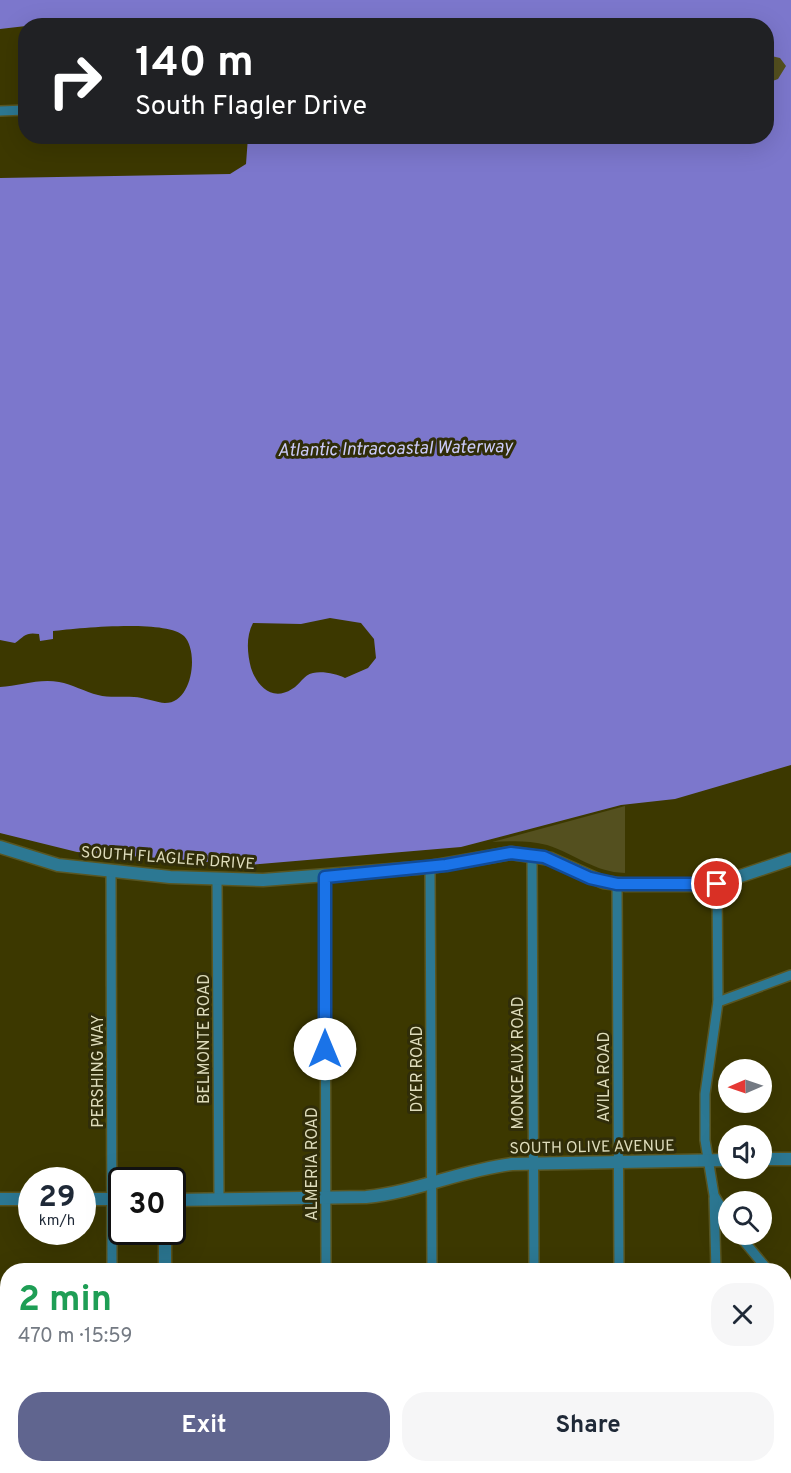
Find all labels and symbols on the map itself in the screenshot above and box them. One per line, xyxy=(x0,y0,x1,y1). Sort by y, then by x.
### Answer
water label: Atlantic Intracoastal Waterway xyxy=(277,436,515,463)
street label: SOUTH FLAGLER DRIVE xyxy=(80,843,256,875)
pin xyxy=(691,858,742,909)
street label: BELMONTE ROAD xyxy=(195,974,215,1104)
street label: MONCEAUX ROAD xyxy=(509,996,529,1130)
street label: PERSHING WAY xyxy=(89,1014,109,1128)
position arrow xyxy=(293,1017,357,1081)
street label: DYER ROAD xyxy=(408,1026,428,1112)
street label: AVILA ROAD xyxy=(595,1032,615,1122)
north arrow xyxy=(718,1059,772,1113)
street label: ALMERIA ROAD xyxy=(303,1107,323,1221)
street label: SOUTH OLIVE AVENUE xyxy=(509,1137,675,1159)
speed limit sign: 30 xyxy=(108,1167,186,1245)

